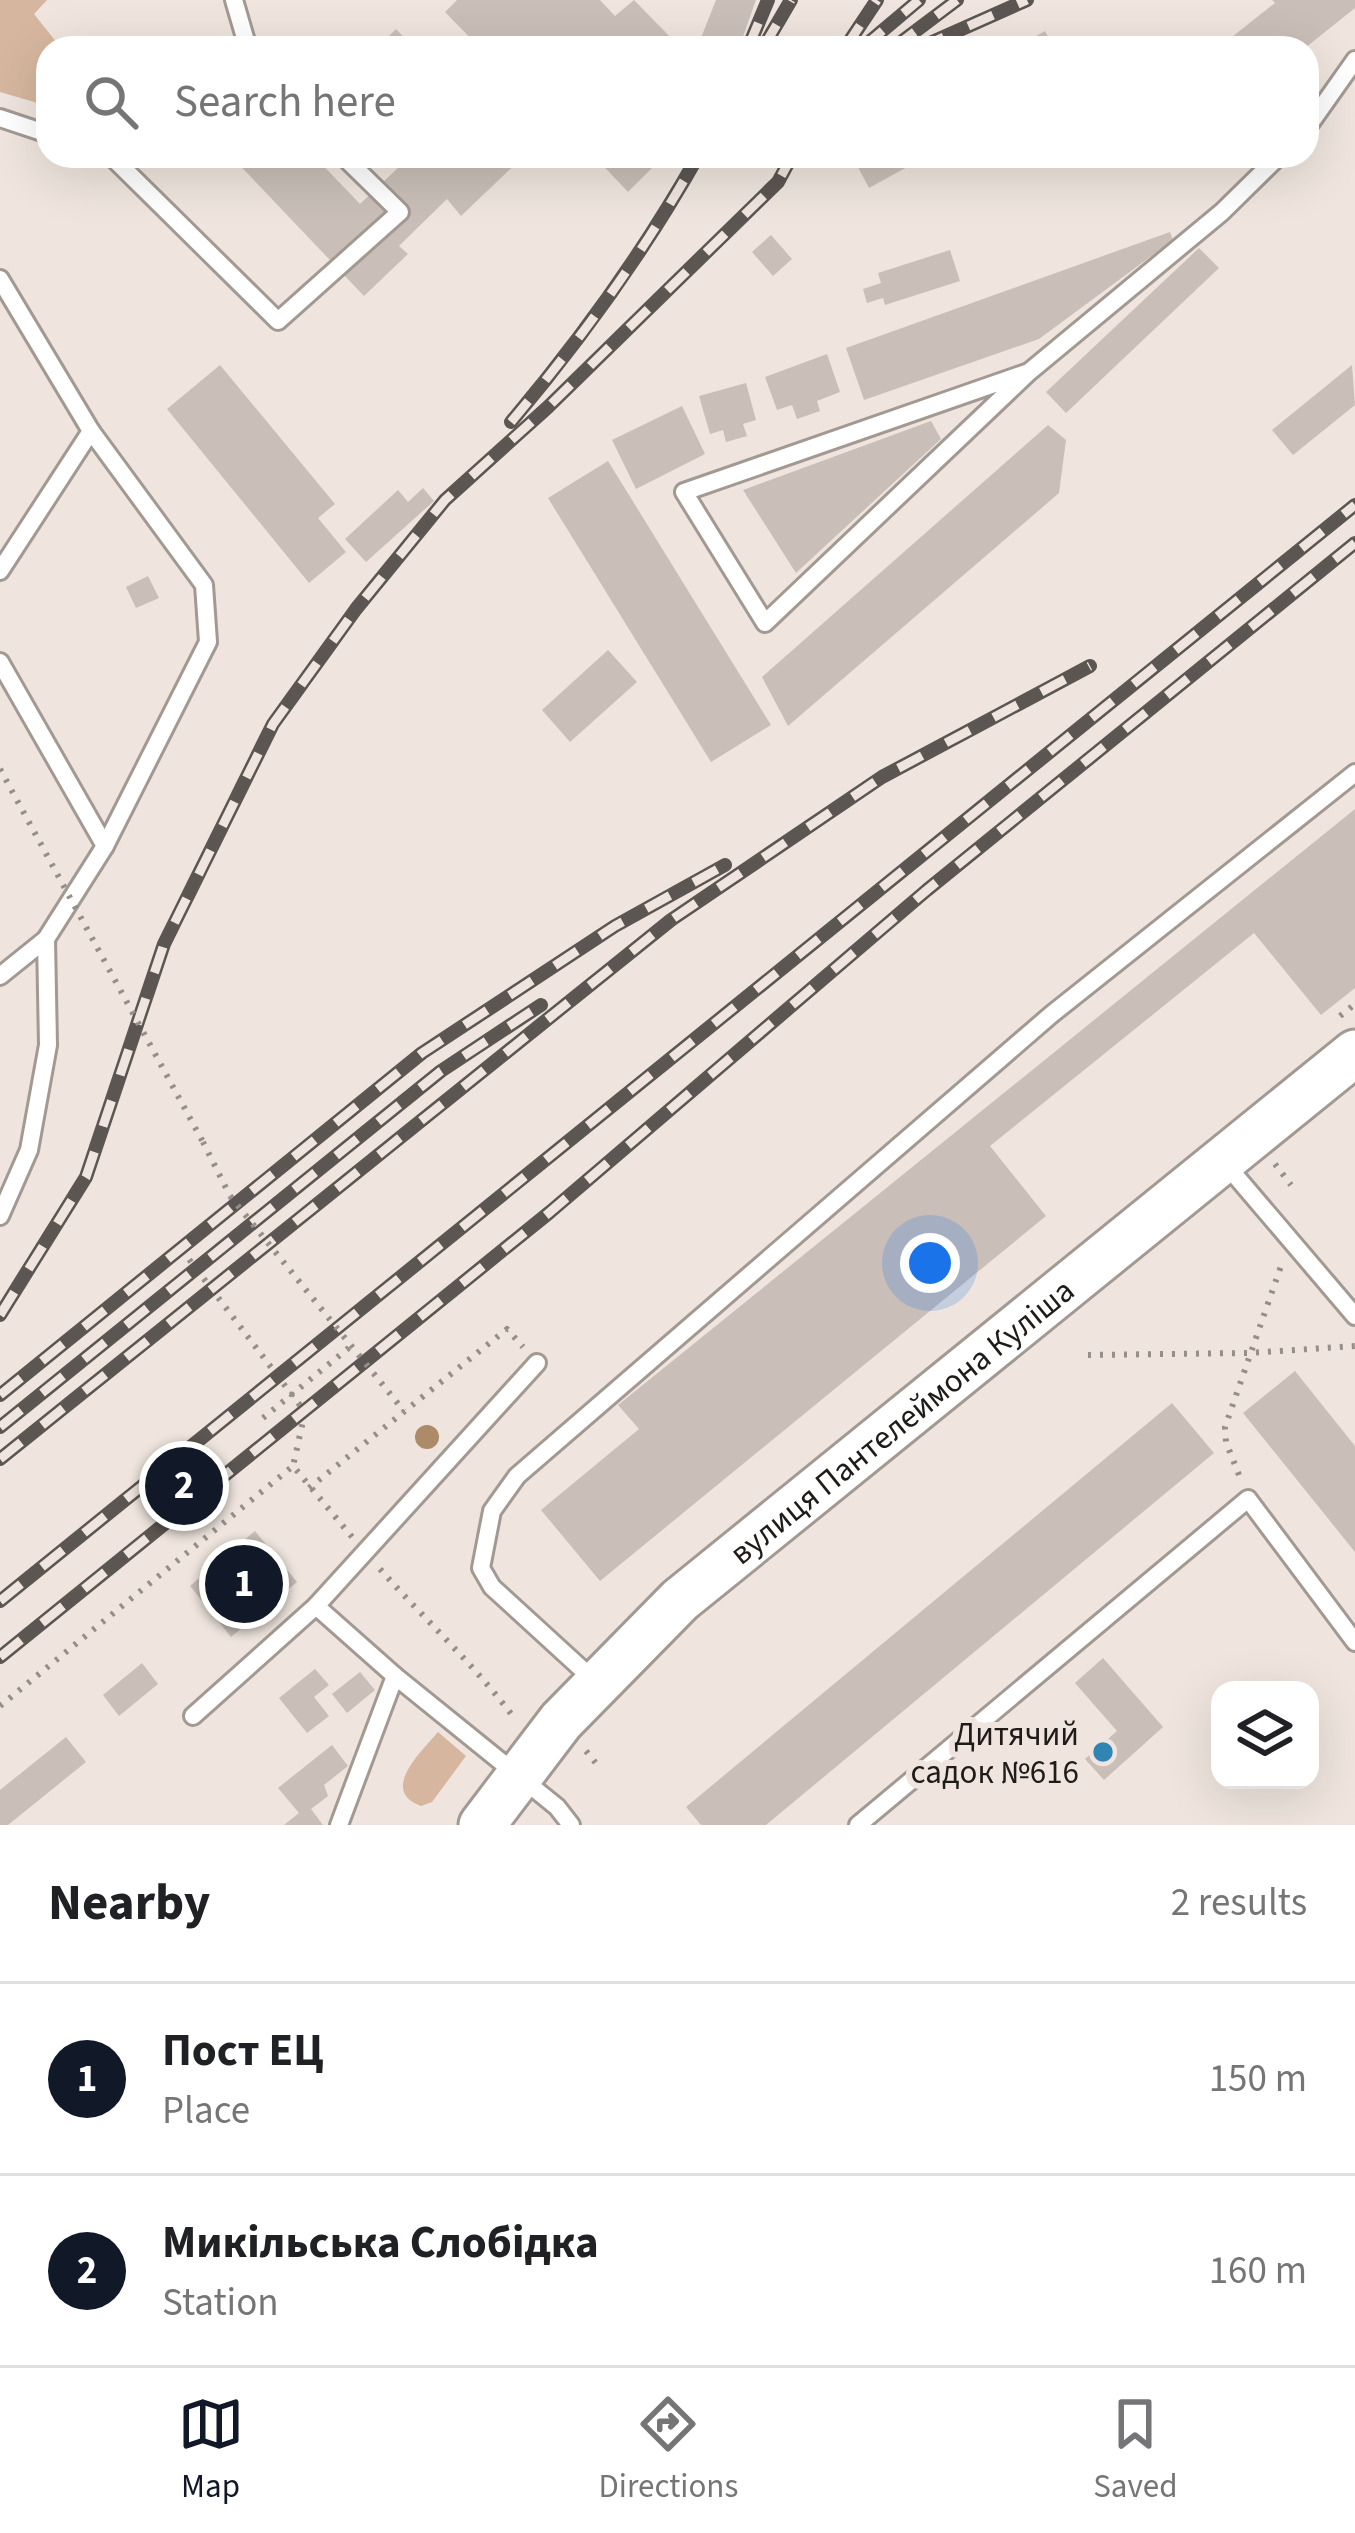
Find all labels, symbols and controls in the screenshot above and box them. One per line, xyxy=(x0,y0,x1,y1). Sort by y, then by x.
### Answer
search box xyxy=(36,36,1319,168)
icon: search xyxy=(78,69,144,135)
text: Search here xyxy=(174,70,396,134)
your location xyxy=(900,1233,960,1293)
street label: вулиця Пантелеймона Куліша xyxy=(720,1268,1085,1576)
pin: 2 xyxy=(145,1441,223,1531)
pin: 1 xyxy=(205,1539,283,1629)
map controls xyxy=(1211,1681,1319,1789)
button: layers xyxy=(1211,1681,1319,1789)
place label: Дитячий садок №616 xyxy=(911,1711,1079,1796)
marker: Дитячий садок №616 xyxy=(1090,1739,1116,1765)
text: Nearby xyxy=(48,1867,210,1939)
text: 2 results xyxy=(1171,1875,1307,1931)
text: Пост ЕЦ xyxy=(162,2019,323,2083)
text: 1 xyxy=(77,2051,97,2107)
text: 150 m xyxy=(1209,2051,1307,2107)
text: Place xyxy=(162,2083,250,2139)
text: Микільська Слобідка xyxy=(162,2211,599,2275)
text: 2 xyxy=(77,2243,97,2299)
text: 160 m xyxy=(1209,2243,1307,2299)
text: Station xyxy=(162,2275,279,2331)
tab: Map xyxy=(178,2391,244,2510)
tab: Directions xyxy=(599,2391,738,2510)
tab: Saved xyxy=(1093,2391,1177,2510)

